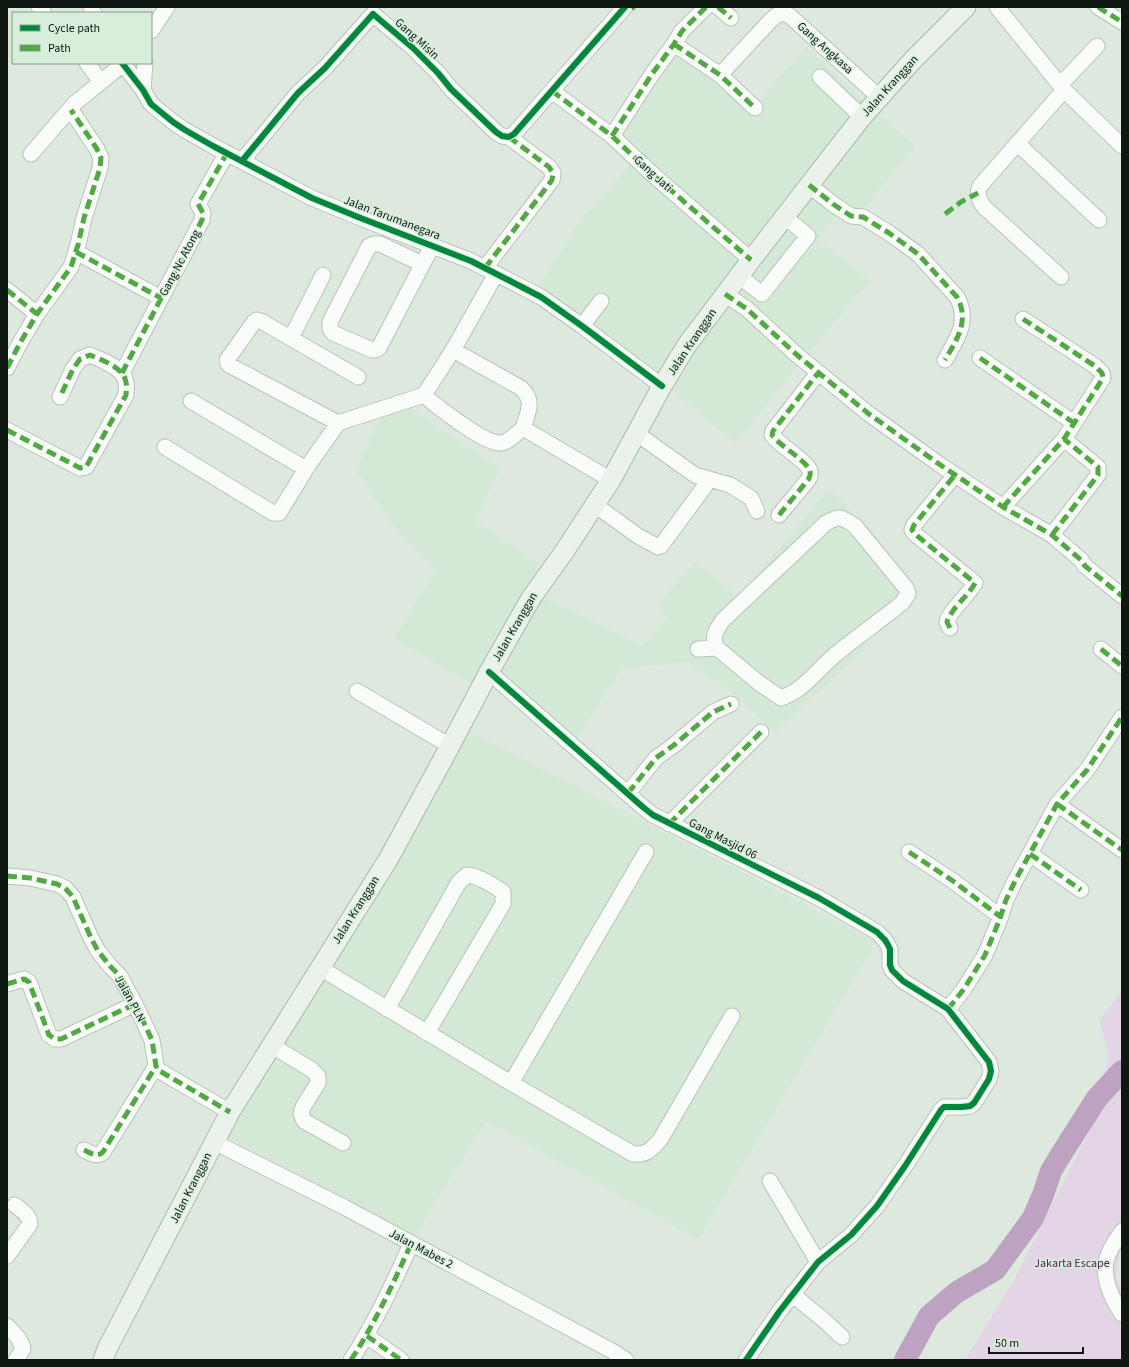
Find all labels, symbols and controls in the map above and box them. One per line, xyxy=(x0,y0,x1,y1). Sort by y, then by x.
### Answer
legend xyxy=(12,12,152,64)
street label: Gang Misin xyxy=(391,14,443,64)
street label: Gang Angkasa xyxy=(793,18,857,78)
text: Cycle path xyxy=(48,20,100,37)
text: Path xyxy=(48,40,71,57)
street label: Jalan Kranggan xyxy=(858,51,922,121)
street label: Gang Jati xyxy=(630,152,676,196)
street label: Jalan Tarumanegara xyxy=(341,192,443,244)
street label: Gang Nc Atong xyxy=(155,227,205,299)
street label: Jalan Kranggan xyxy=(663,305,721,379)
street label: Jalan Kranggan xyxy=(488,589,542,665)
street label: Gang Masjid 06 xyxy=(686,814,760,864)
street label: Jalan Kranggan xyxy=(328,872,384,948)
street label: Jalan PLN xyxy=(110,973,150,1025)
street label: Jalan Kranggan xyxy=(166,1149,216,1227)
street label: Jalan Mabes 2 xyxy=(386,1225,456,1273)
park label: Jakarta Escape xyxy=(1034,1255,1110,1272)
scale bar xyxy=(989,1329,1083,1355)
text: 50 m xyxy=(995,1335,1019,1352)

